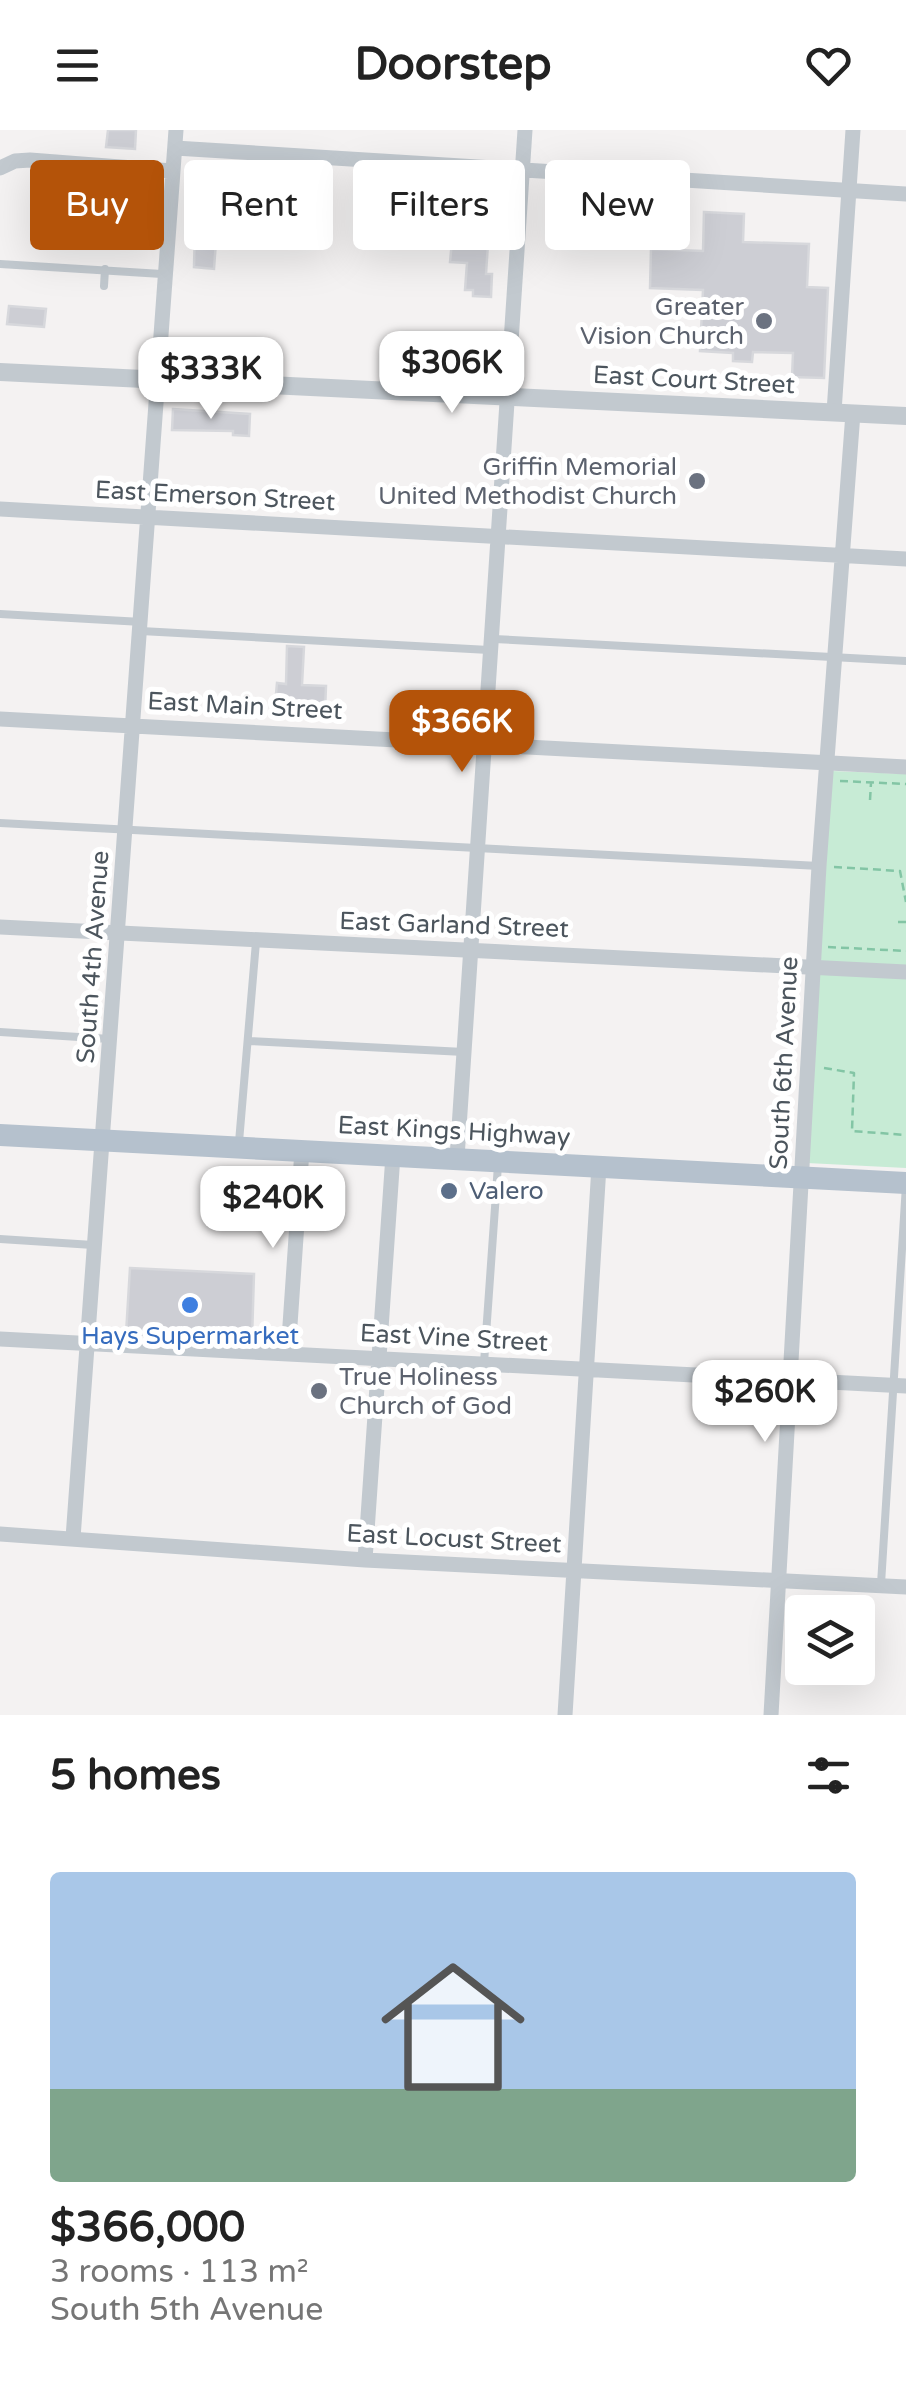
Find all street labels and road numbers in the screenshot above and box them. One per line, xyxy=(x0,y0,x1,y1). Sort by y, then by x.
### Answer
street label: East Court Street xyxy=(592,360,796,400)
street label: East Emerson Street xyxy=(94,475,336,517)
street label: East Main Street xyxy=(147,686,344,726)
street label: South 4th Avenue xyxy=(71,849,115,1065)
street label: East Garland Street xyxy=(339,906,570,944)
street label: South 6th Avenue xyxy=(763,956,805,1170)
street label: East Kings Highway xyxy=(337,1110,571,1152)
street label: East Vine Street xyxy=(359,1318,549,1358)
street label: East Locust Street xyxy=(346,1518,563,1560)

